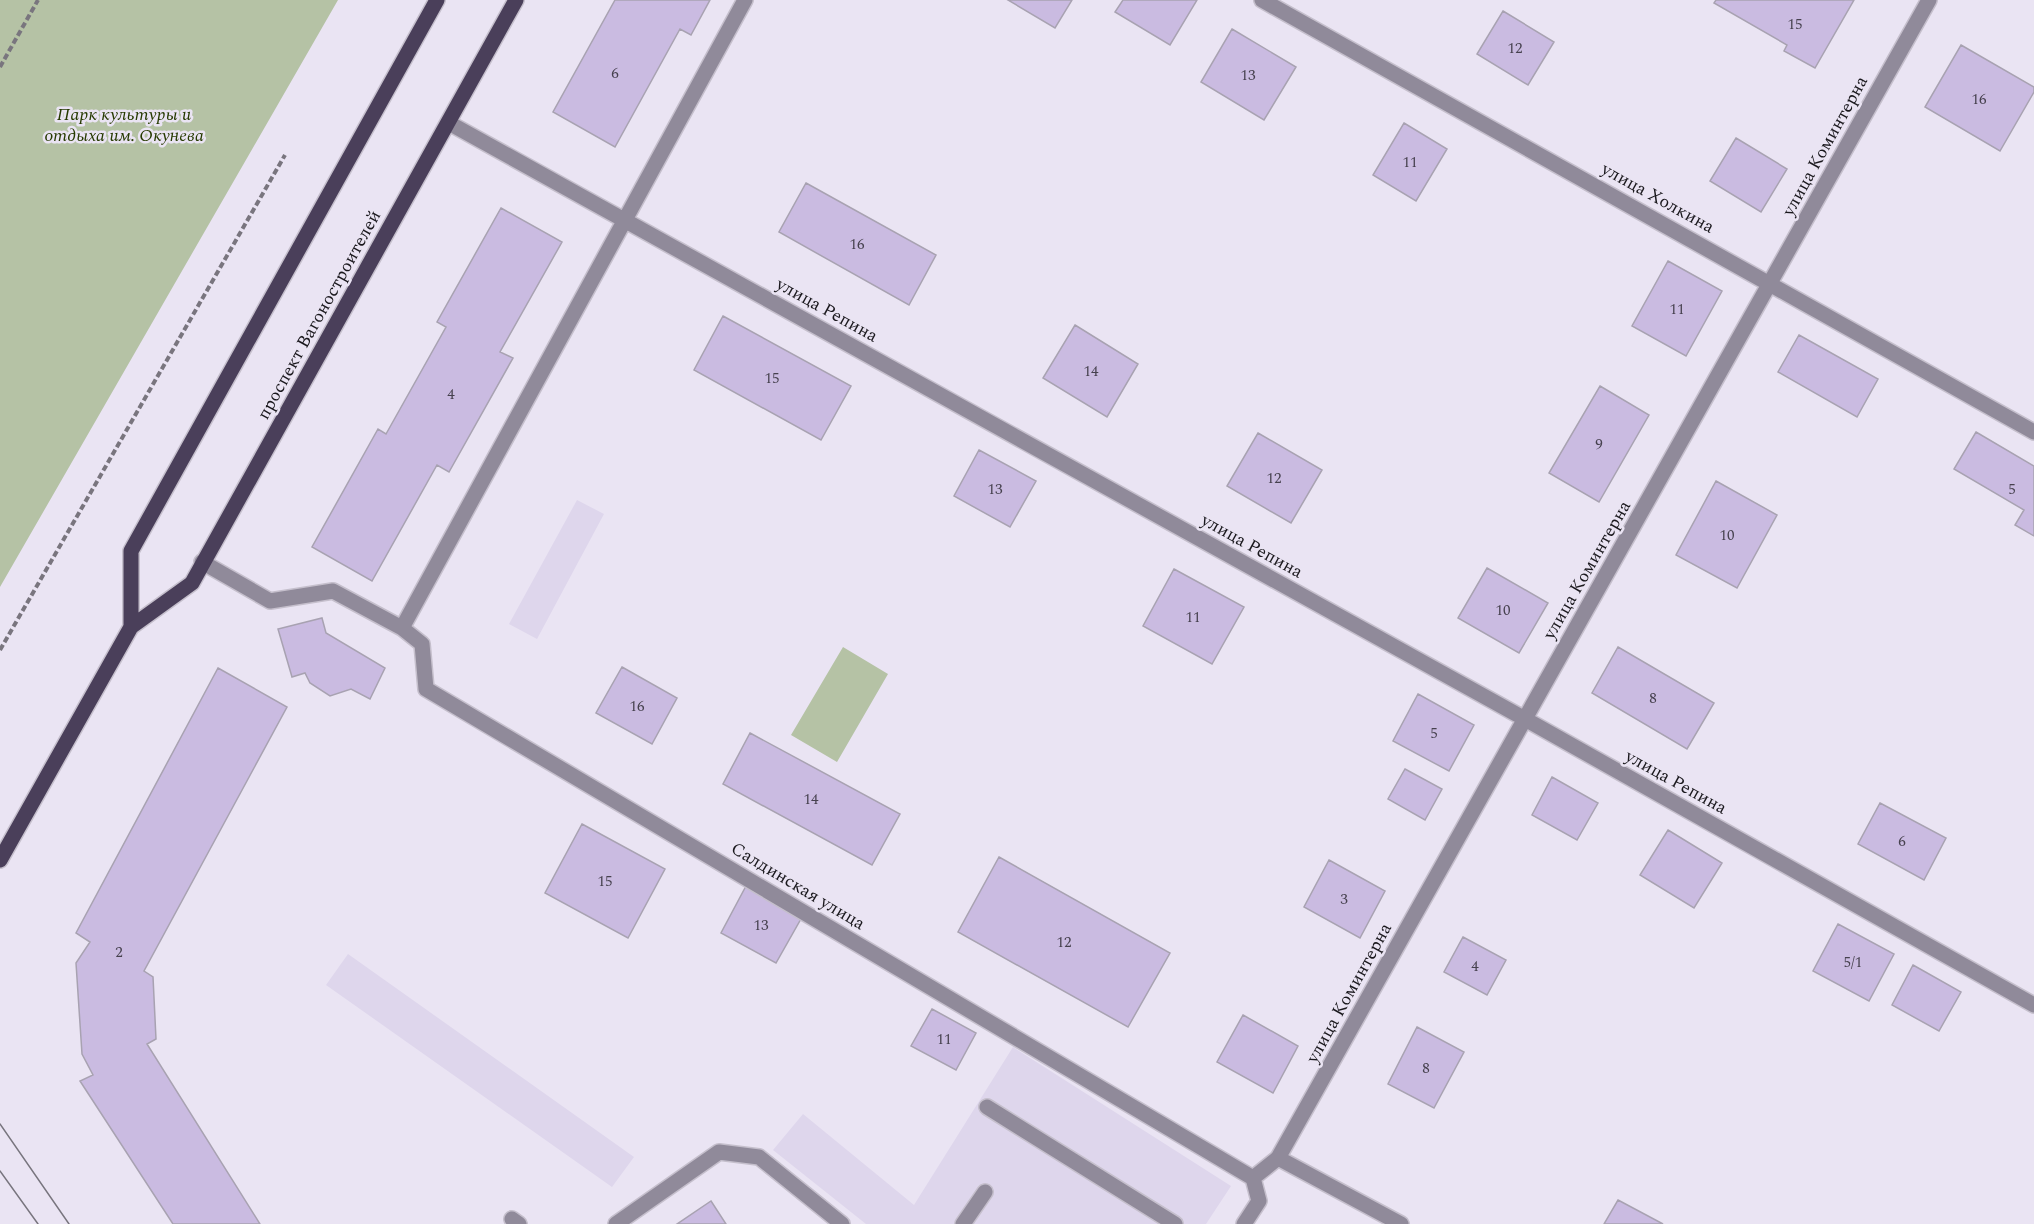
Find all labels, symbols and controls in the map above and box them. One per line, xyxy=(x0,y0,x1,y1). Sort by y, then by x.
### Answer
house number: 15 xyxy=(1787,13,1803,36)
house number: 12 xyxy=(1507,37,1523,60)
house number: 6 xyxy=(611,62,619,85)
house number: 13 xyxy=(1240,64,1256,87)
street label: улица Коминтерна xyxy=(1775,71,1875,222)
house number: 16 xyxy=(1971,88,1987,111)
park label: Парк культуры и отдыха им. Окунева xyxy=(44,101,204,149)
house number: 11 xyxy=(1402,151,1418,174)
street label: улица Холкина xyxy=(1596,155,1720,240)
street label: проспект Вагоностроителей xyxy=(250,205,388,425)
house number: 16 xyxy=(849,233,865,256)
street label: улица Репина xyxy=(770,270,883,349)
house number: 11 xyxy=(1669,298,1685,321)
house number: 14 xyxy=(1083,360,1099,383)
house number: 15 xyxy=(764,367,780,390)
house number: 4 xyxy=(447,383,455,406)
house number: 9 xyxy=(1595,433,1603,456)
house number: 12 xyxy=(1266,467,1282,490)
house number: 13 xyxy=(987,478,1003,501)
house number: 5 xyxy=(2008,478,2016,501)
street label: улица Коминтерна xyxy=(1536,495,1638,645)
street label: улица Репина xyxy=(1195,506,1308,585)
house number: 10 xyxy=(1719,524,1735,547)
house number: 10 xyxy=(1495,599,1511,622)
house number: 11 xyxy=(1185,606,1201,629)
house number: 8 xyxy=(1649,687,1657,710)
house number: 16 xyxy=(629,695,645,718)
house number: 5 xyxy=(1430,722,1438,745)
street label: улица Репина xyxy=(1619,742,1732,821)
house number: 14 xyxy=(803,788,819,811)
house number: 6 xyxy=(1898,830,1906,853)
street label: Салдинская улица xyxy=(726,835,870,937)
house number: 15 xyxy=(597,870,613,893)
house number: 3 xyxy=(1340,888,1348,911)
house number: 13 xyxy=(753,914,769,937)
street label: улица Коминтерна xyxy=(1299,918,1399,1069)
house number: 12 xyxy=(1056,931,1072,954)
house number: 2 xyxy=(115,941,123,964)
house number: 5/1 xyxy=(1844,951,1862,974)
house number: 4 xyxy=(1471,955,1479,978)
house number: 11 xyxy=(936,1028,952,1051)
house number: 8 xyxy=(1422,1057,1430,1080)

